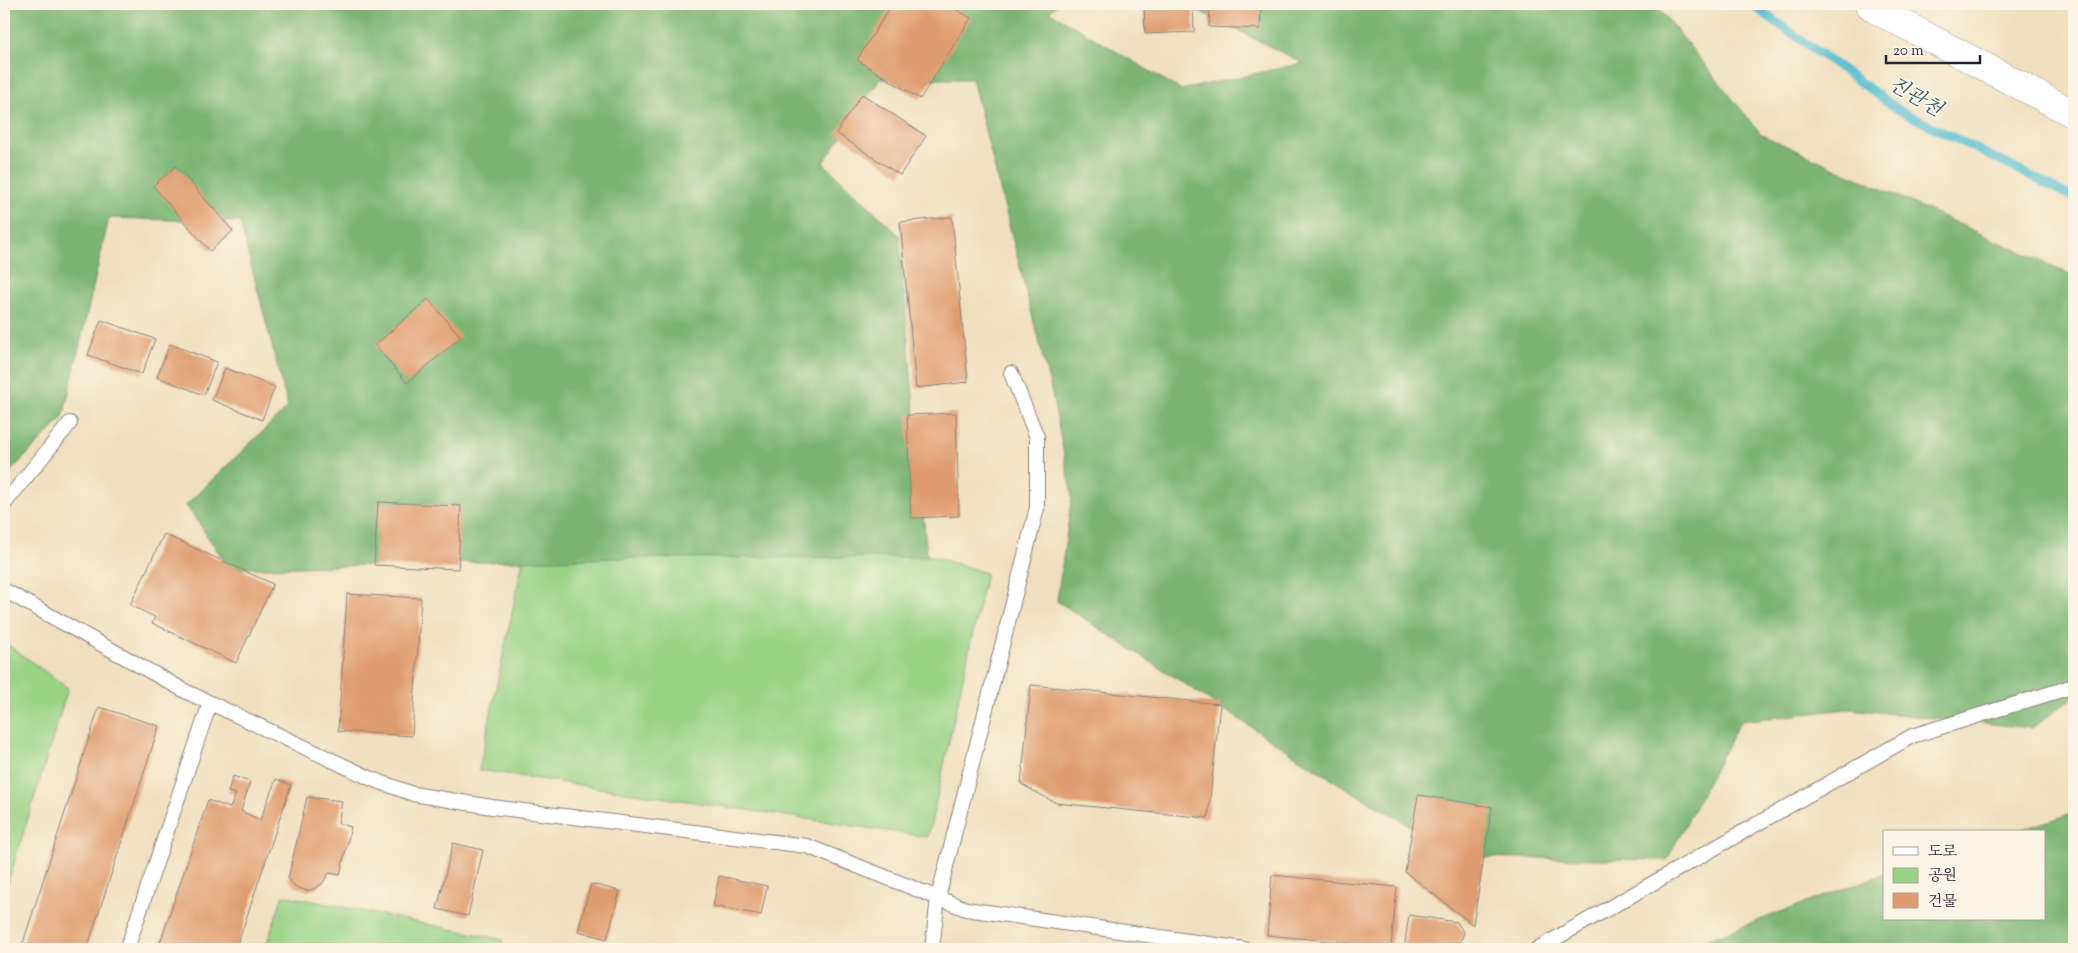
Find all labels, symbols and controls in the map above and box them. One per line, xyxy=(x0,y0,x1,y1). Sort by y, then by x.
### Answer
scale bar xyxy=(1886,32,1979,64)
text: 20 m xyxy=(1893,41,1924,62)
water label: 진관천 xyxy=(1882,71,1949,126)
legend xyxy=(1883,830,2046,920)
text: 도로 xyxy=(1928,842,1957,863)
text: 공원 xyxy=(1928,866,1957,887)
text: 건물 xyxy=(1928,892,1957,913)

